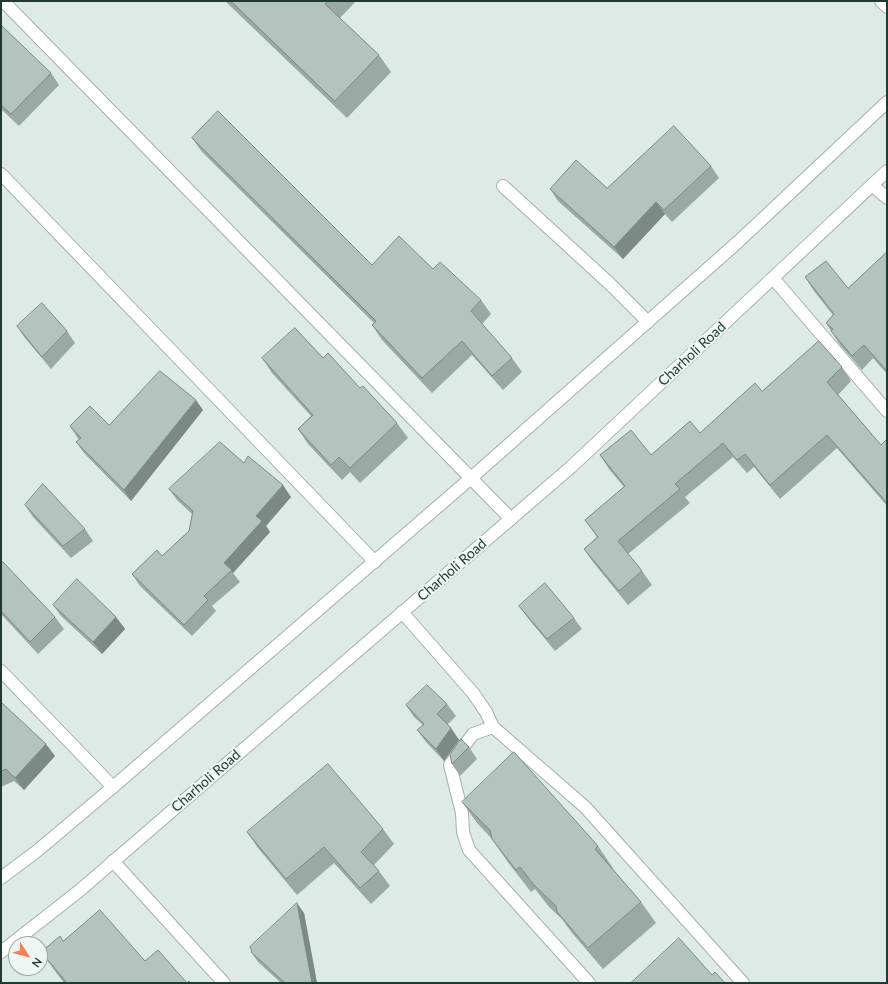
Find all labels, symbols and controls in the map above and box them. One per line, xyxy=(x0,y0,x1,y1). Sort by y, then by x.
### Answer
street label: Charholi Road xyxy=(655,318,729,390)
street label: Charholi Road xyxy=(414,535,490,605)
street label: Charholi Road xyxy=(168,746,244,816)
north arrow xyxy=(8,936,48,976)
text: N xyxy=(30,956,45,970)

